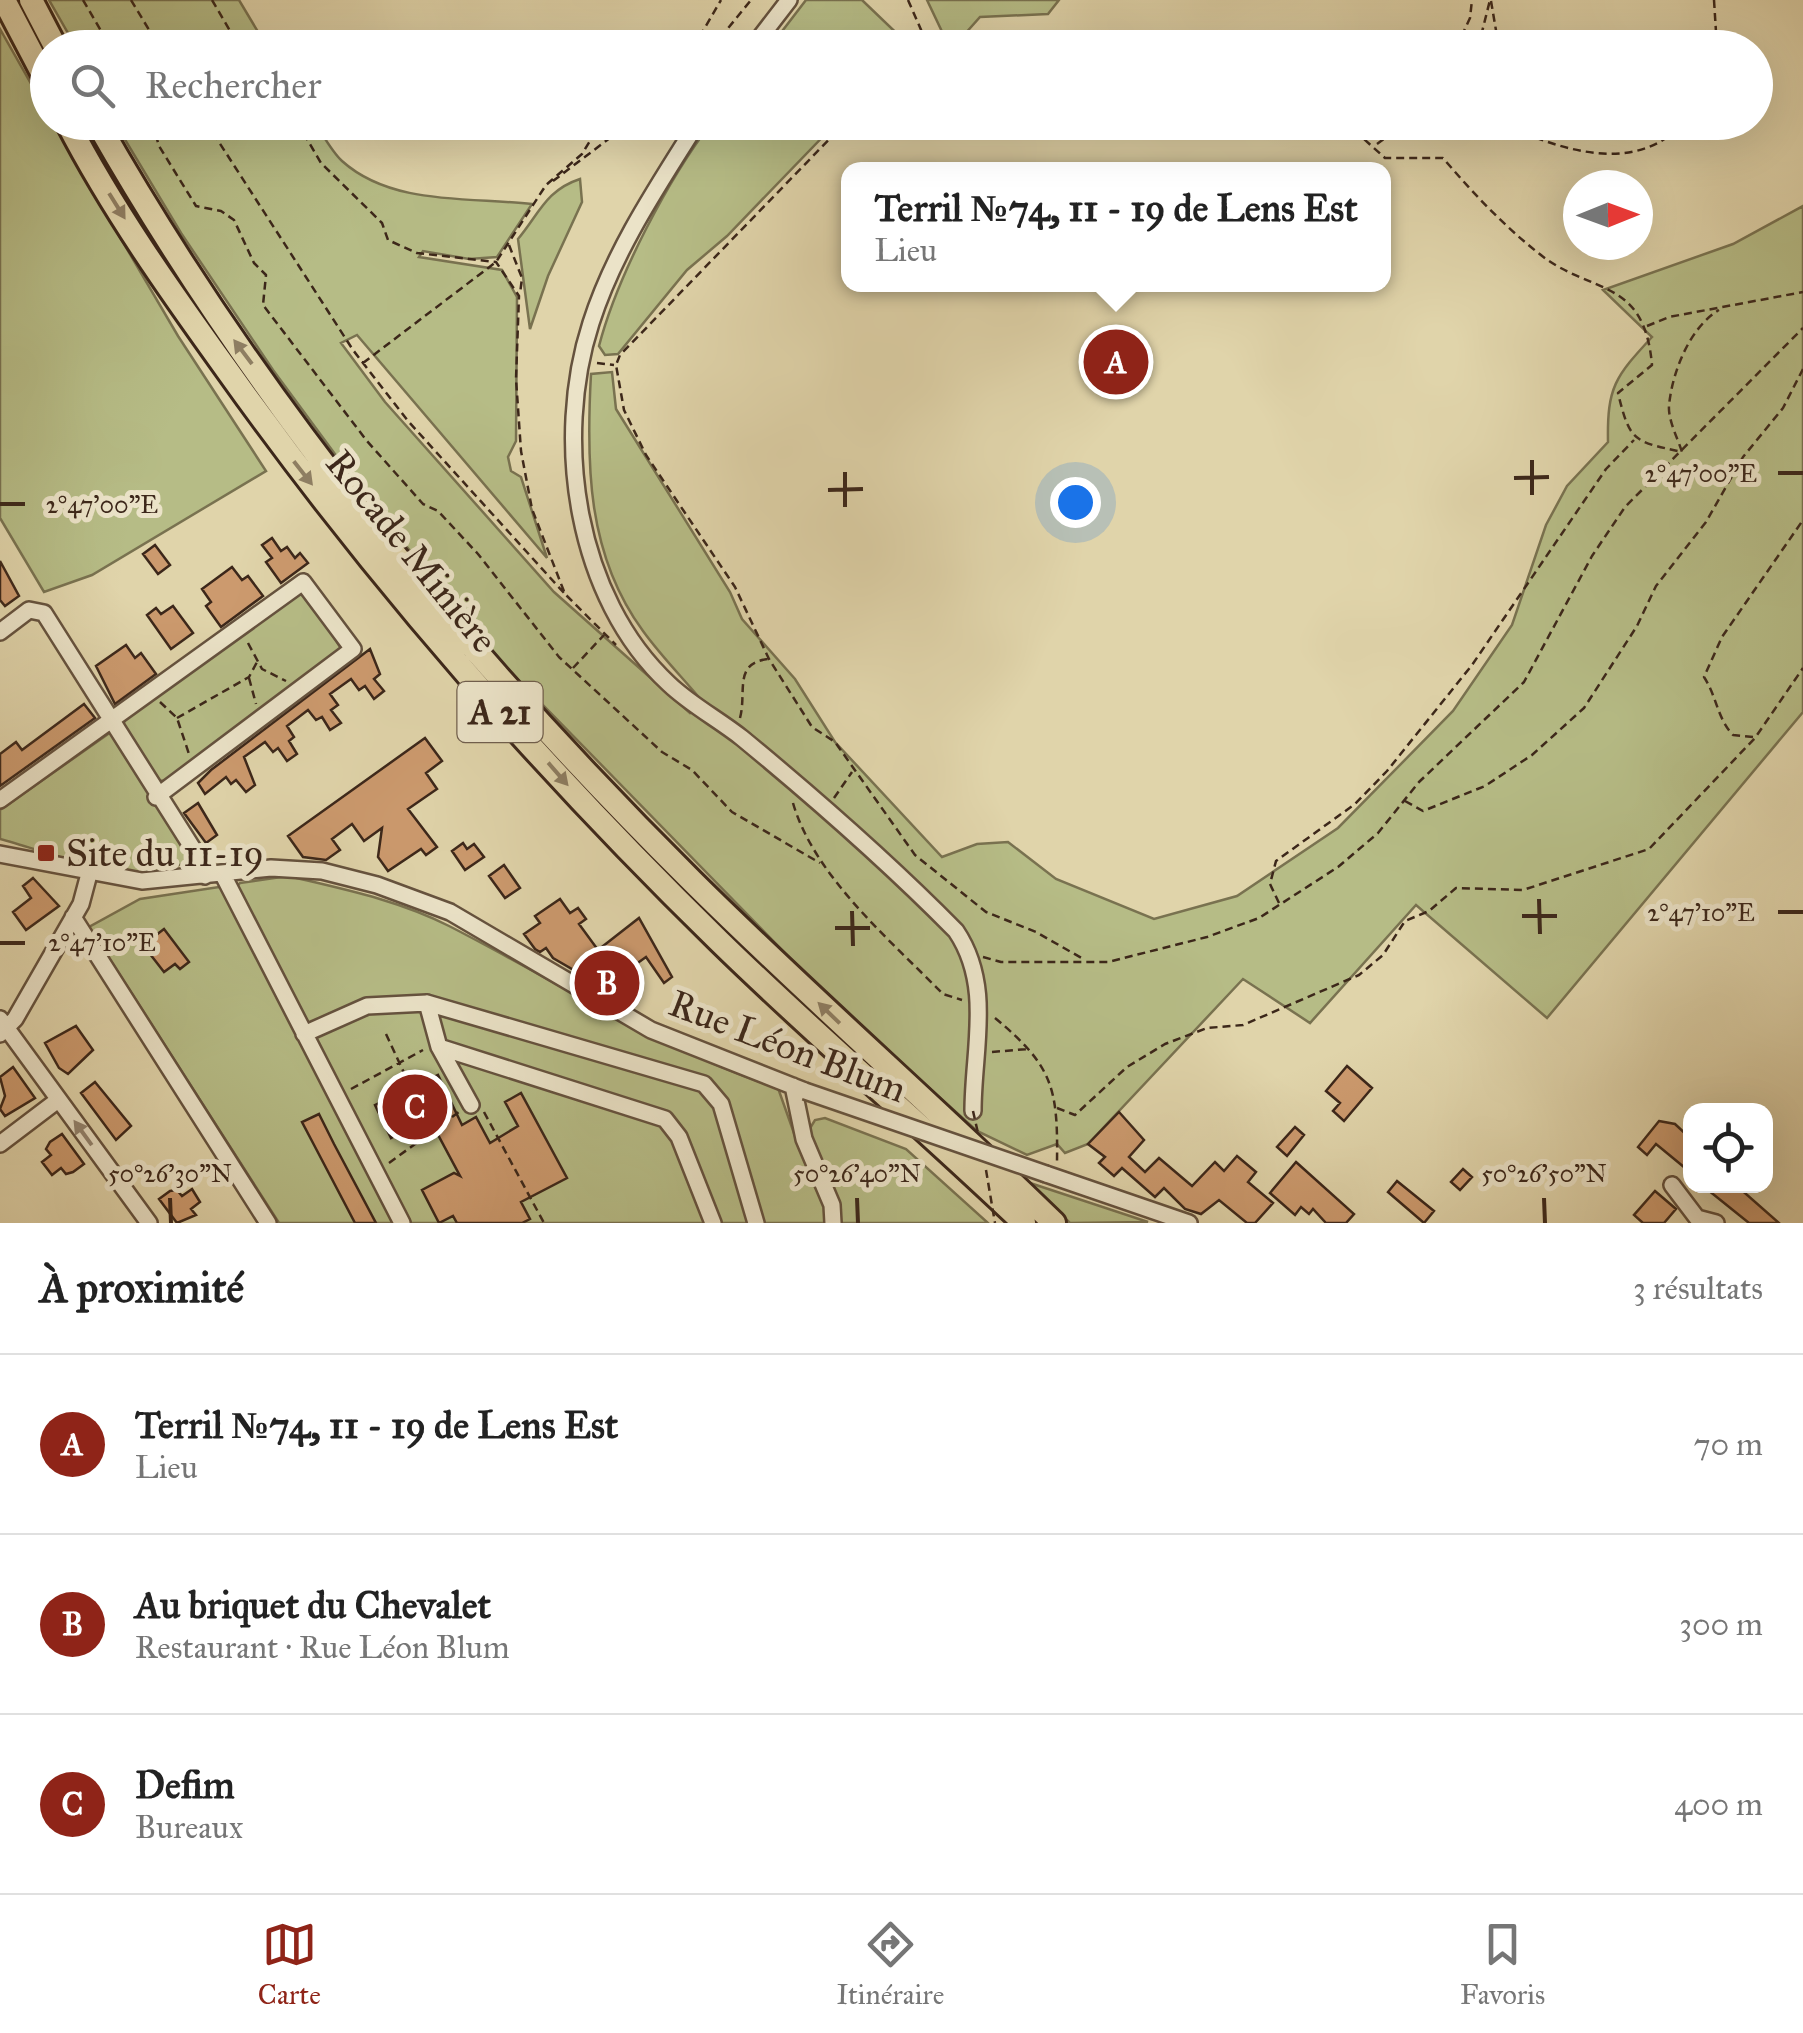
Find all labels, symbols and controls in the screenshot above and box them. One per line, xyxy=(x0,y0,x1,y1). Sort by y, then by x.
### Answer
search box xyxy=(30,30,1773,140)
icon: search xyxy=(65,58,120,113)
text: Rechercher xyxy=(145,62,321,108)
popup xyxy=(841,162,1391,292)
north arrow xyxy=(1563,170,1653,260)
text: Terril №74, 11 - 19 de Lens Est xyxy=(874,185,1358,231)
one-way arrow xyxy=(108,192,126,220)
text: Lieu xyxy=(874,231,937,270)
pin: A xyxy=(1084,324,1148,400)
one-way arrow xyxy=(233,339,253,365)
street label: Rocade Minière xyxy=(316,440,508,662)
text: 2°47'00"E xyxy=(1645,458,1757,489)
one-way arrow xyxy=(292,460,313,485)
your location xyxy=(1050,477,1101,528)
text: 2°47'00"E xyxy=(46,489,158,520)
road number: A 21 xyxy=(458,682,542,742)
one-way arrow xyxy=(546,761,568,786)
place label: Site du 11-19 xyxy=(66,830,264,876)
marker: Site du 11-19 xyxy=(35,842,57,864)
text: 2°47'10"E xyxy=(1647,897,1755,928)
text: 2°47'10"E xyxy=(48,927,156,958)
pin: B xyxy=(574,946,640,1020)
street label: Rue Léon Blum xyxy=(663,980,913,1112)
one-way arrow xyxy=(818,1001,842,1025)
pin: C xyxy=(382,1070,448,1144)
map controls xyxy=(1683,1103,1773,1193)
button: locate xyxy=(1683,1103,1773,1193)
one-way arrow xyxy=(73,1120,93,1146)
text: 50°26'30"N xyxy=(108,1158,232,1189)
text: 50°26'40"N xyxy=(793,1158,921,1189)
text: 50°26'50"N xyxy=(1481,1158,1607,1189)
text: À proximité xyxy=(40,1262,244,1314)
text: 3 résultats xyxy=(1633,1269,1763,1308)
text: Terril №74, 11 - 19 de Lens Est xyxy=(135,1402,618,1448)
text: A xyxy=(62,1425,83,1464)
text: 70 m xyxy=(1694,1425,1763,1464)
text: Lieu xyxy=(135,1448,198,1487)
text: Au briquet du Chevalet xyxy=(135,1582,491,1628)
text: B xyxy=(62,1605,83,1644)
text: 300 m xyxy=(1679,1605,1763,1644)
text: Restaurant · Rue Léon Blum xyxy=(135,1628,510,1667)
text: Defim xyxy=(135,1762,235,1808)
text: C xyxy=(62,1785,83,1824)
text: 400 m xyxy=(1674,1785,1763,1824)
text: Bureaux xyxy=(135,1808,243,1847)
tab: Carte xyxy=(258,1917,321,2012)
tab: Itinéraire xyxy=(837,1917,944,2012)
tab: Favoris xyxy=(1460,1917,1545,2012)

